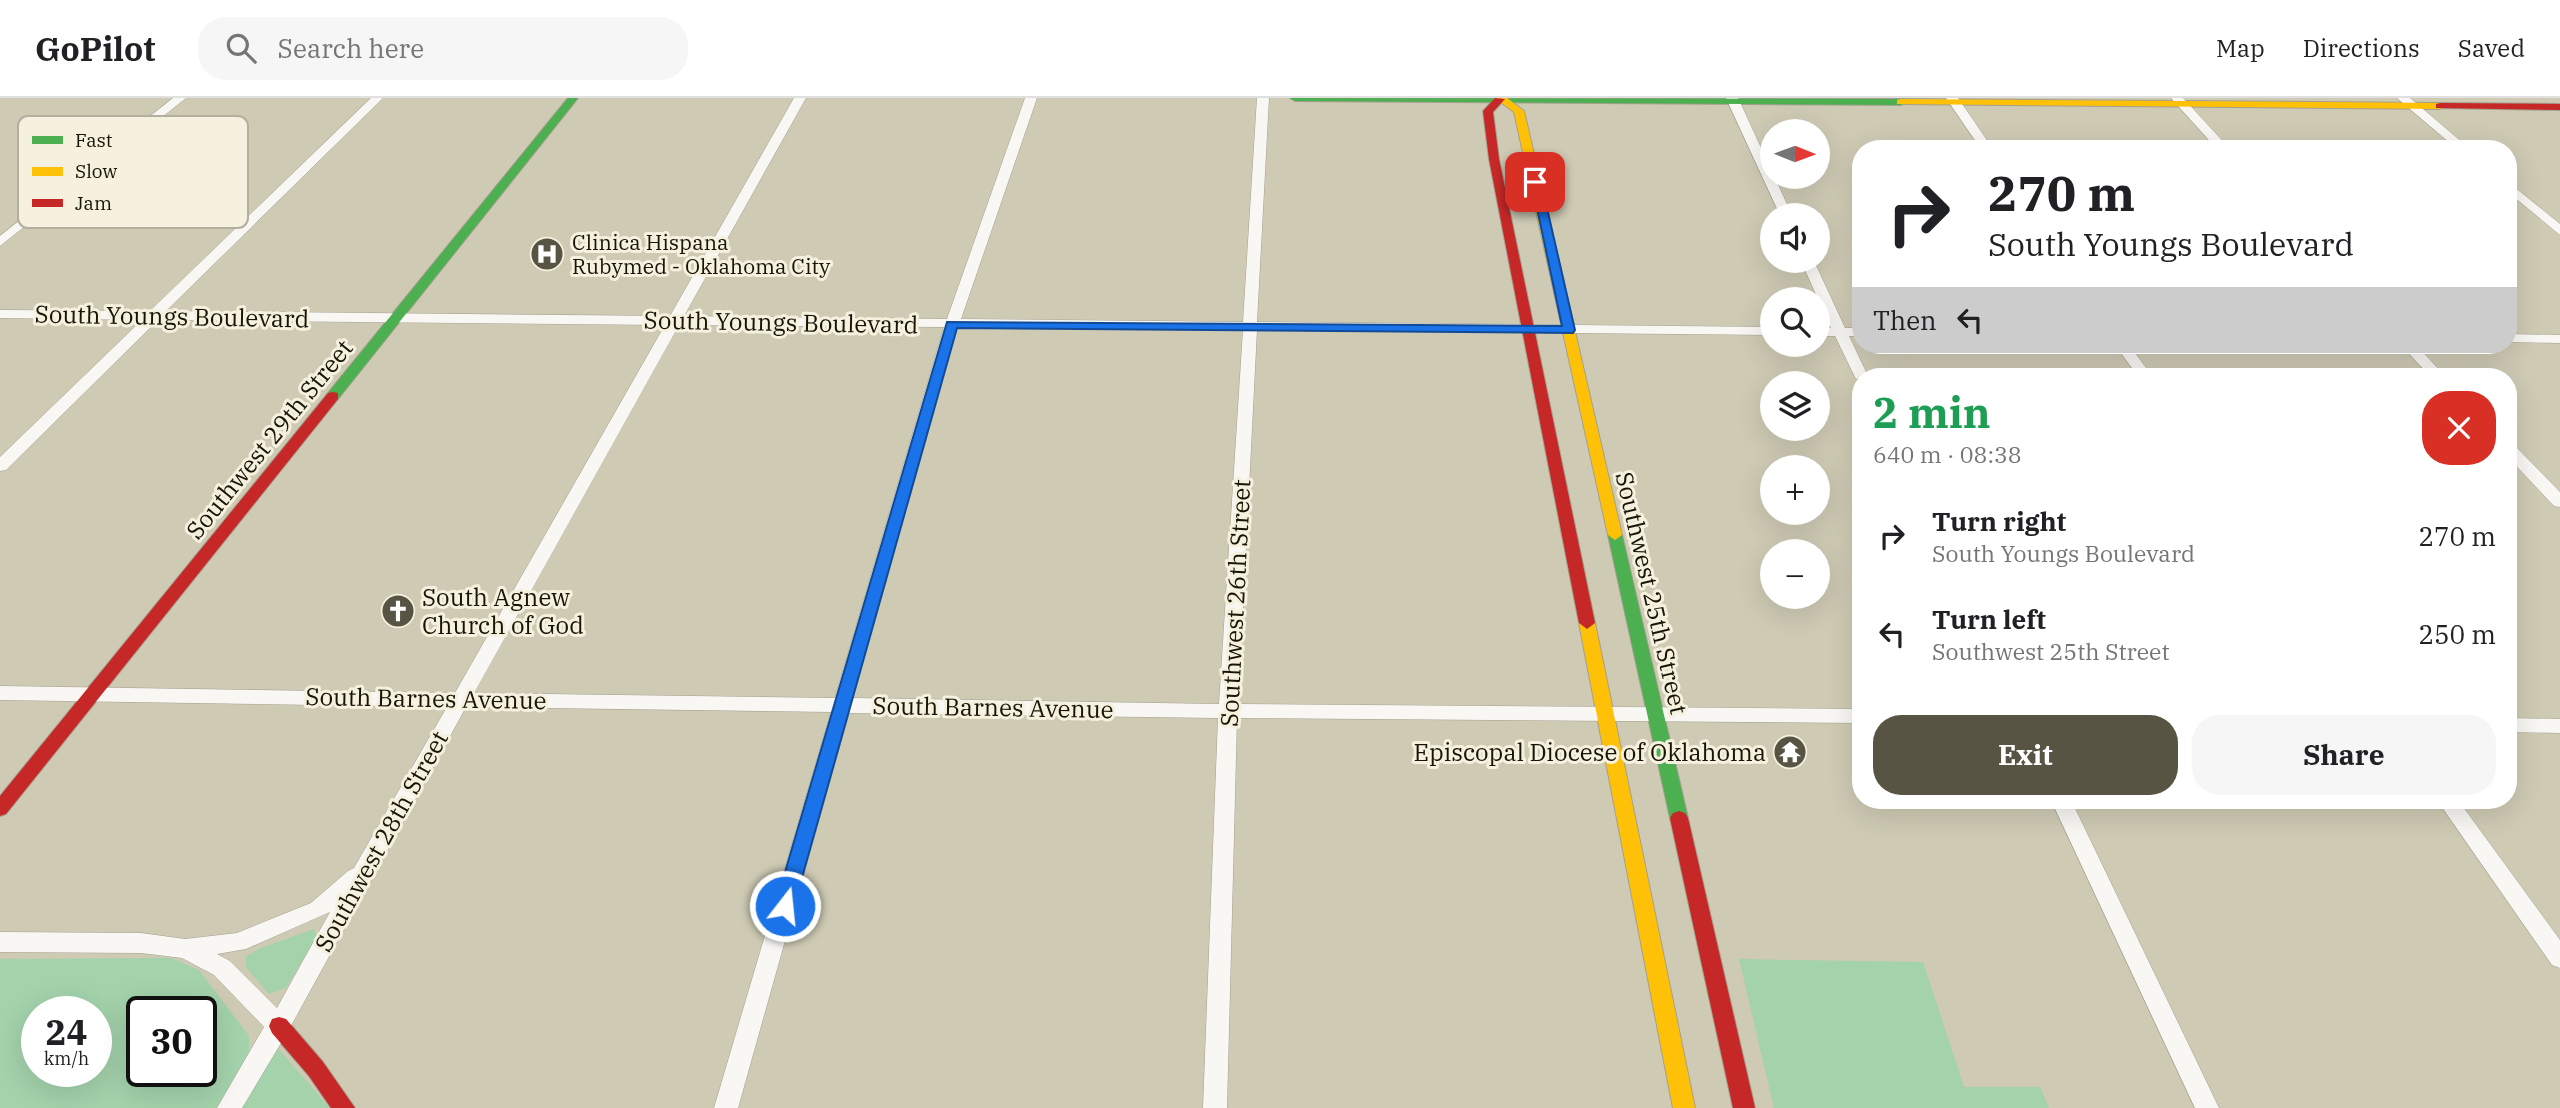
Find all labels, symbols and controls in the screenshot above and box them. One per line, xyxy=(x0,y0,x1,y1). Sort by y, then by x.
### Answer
search box xyxy=(198,17,688,80)
text: GoPilot xyxy=(35,27,156,70)
icon: search xyxy=(222,29,260,67)
text: Search here xyxy=(278,31,424,65)
text: Map xyxy=(2216,32,2265,64)
text: Directions xyxy=(2303,32,2420,64)
text: Saved xyxy=(2458,32,2525,64)
legend xyxy=(18,116,248,228)
north arrow xyxy=(1760,119,1830,189)
map controls xyxy=(1760,119,1830,609)
text: Fast xyxy=(75,128,113,152)
pin xyxy=(1505,152,1565,212)
text: Slow xyxy=(75,159,117,183)
text: 270 m xyxy=(1988,161,2135,224)
icon: arrive xyxy=(1516,163,1554,201)
icon: right xyxy=(1873,168,1964,259)
text: Jam xyxy=(75,191,112,215)
button: sound xyxy=(1760,203,1830,273)
text: South Youngs Boulevard xyxy=(1988,223,2354,265)
place label: Clinica Hispana Rubymed - Oklahoma City xyxy=(572,228,831,280)
hospital icon: Clinica Hispana Rubymed - Oklahoma City xyxy=(528,235,566,273)
button: search xyxy=(1760,287,1830,357)
street label: South Youngs Boulevard xyxy=(34,298,310,334)
icon: left xyxy=(1951,301,1989,339)
text: Then xyxy=(1873,303,1937,337)
street label: South Youngs Boulevard xyxy=(643,304,919,340)
street label: Southwest 29th Street xyxy=(179,333,359,545)
button: layers xyxy=(1760,371,1830,441)
text: 2 min xyxy=(1873,385,1991,440)
button: close xyxy=(2422,391,2496,465)
text: 640 m · 08:38 xyxy=(1873,439,2022,469)
button: + xyxy=(1760,455,1830,525)
street label: Southwest 25th Street xyxy=(1609,469,1695,717)
street label: Southwest 26th Street xyxy=(1213,478,1257,728)
text: Turn right xyxy=(1932,504,2066,538)
icon: right xyxy=(1873,517,1911,555)
text: 270 m xyxy=(2418,519,2496,553)
text: South Youngs Boulevard xyxy=(1932,538,2195,568)
button: − xyxy=(1760,539,1830,609)
place label: South Agnew Church of God xyxy=(422,581,584,641)
church icon: South Agnew Church of God xyxy=(379,592,417,630)
text: Turn left xyxy=(1932,602,2046,636)
icon: left xyxy=(1873,615,1911,653)
text: 250 m xyxy=(2418,617,2496,651)
text: Southwest 25th Street xyxy=(1932,636,2170,666)
street label: South Barnes Avenue xyxy=(305,680,547,716)
street label: South Barnes Avenue xyxy=(872,689,1114,725)
button: Exit xyxy=(1873,715,2178,795)
button: Share xyxy=(2192,715,2496,795)
street label: Southwest 28th Street xyxy=(307,725,455,957)
temple icon: Episcopal Diocese of Oklahoma xyxy=(1771,733,1809,771)
place label: Episcopal Diocese of Oklahoma xyxy=(1414,736,1766,768)
position arrow xyxy=(748,869,822,943)
speed limit sign: 30 xyxy=(126,996,217,1087)
text: 24 xyxy=(45,1009,88,1055)
text: km/h xyxy=(44,1047,89,1070)

